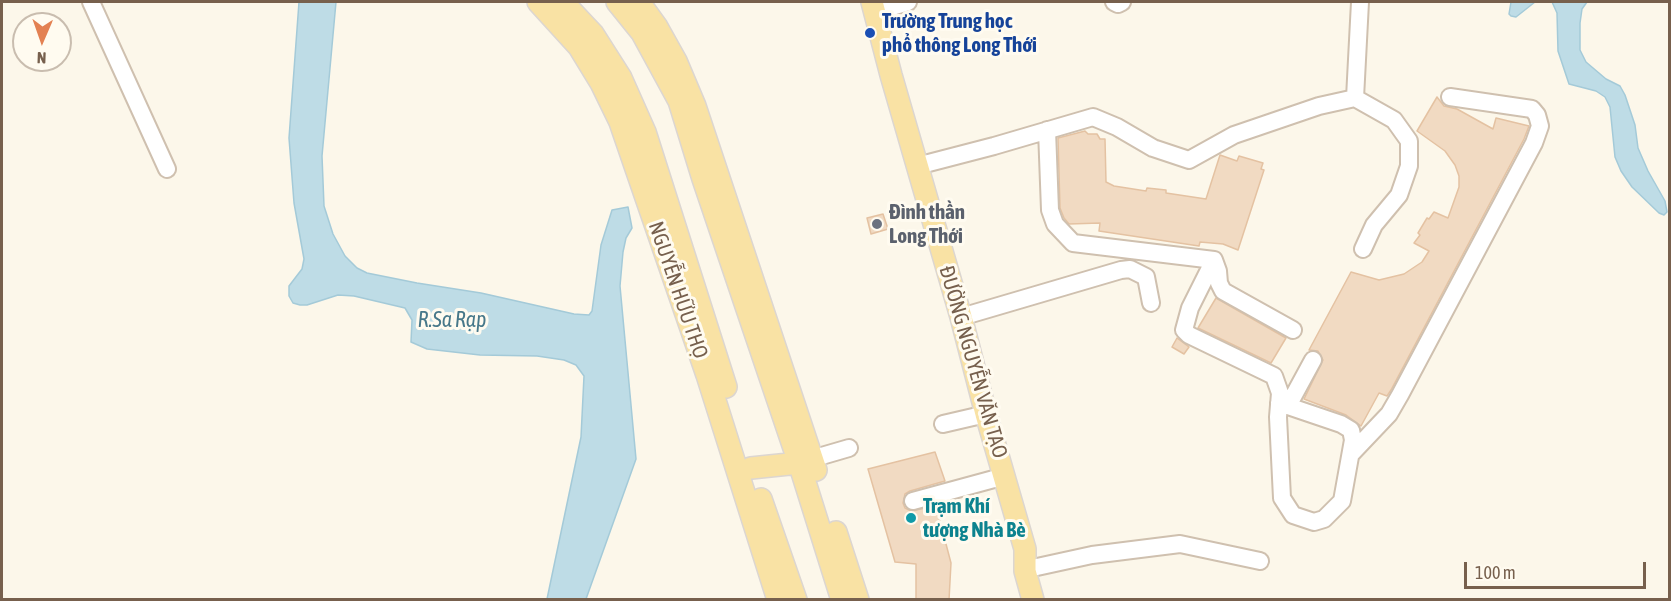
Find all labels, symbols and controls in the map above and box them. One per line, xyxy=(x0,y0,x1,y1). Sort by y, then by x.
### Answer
place label: Trường Trung học phổ thông Long Thới xyxy=(882,8,1037,58)
north arrow xyxy=(12,12,72,72)
marker: Trường Trung học phổ thông Long Thới xyxy=(863,26,877,40)
text: N xyxy=(36,49,46,67)
place label: Đình thần Long Thới xyxy=(889,199,965,249)
marker: Đình thần Long Thới xyxy=(870,217,884,231)
street label: NGUYỄN HỮU THỌ xyxy=(643,218,713,362)
street label: ĐƯỜNG NGUYỄN VĂN TẠO xyxy=(934,263,1012,461)
water label: R.Sa Rạp xyxy=(417,307,487,333)
place label: Trạm Khí tượng Nhà Bè xyxy=(923,493,1026,543)
marker: Trạm Khí tượng Nhà Bè xyxy=(904,511,918,525)
scale bar xyxy=(1467,550,1648,588)
text: 100 m xyxy=(1475,562,1516,583)

